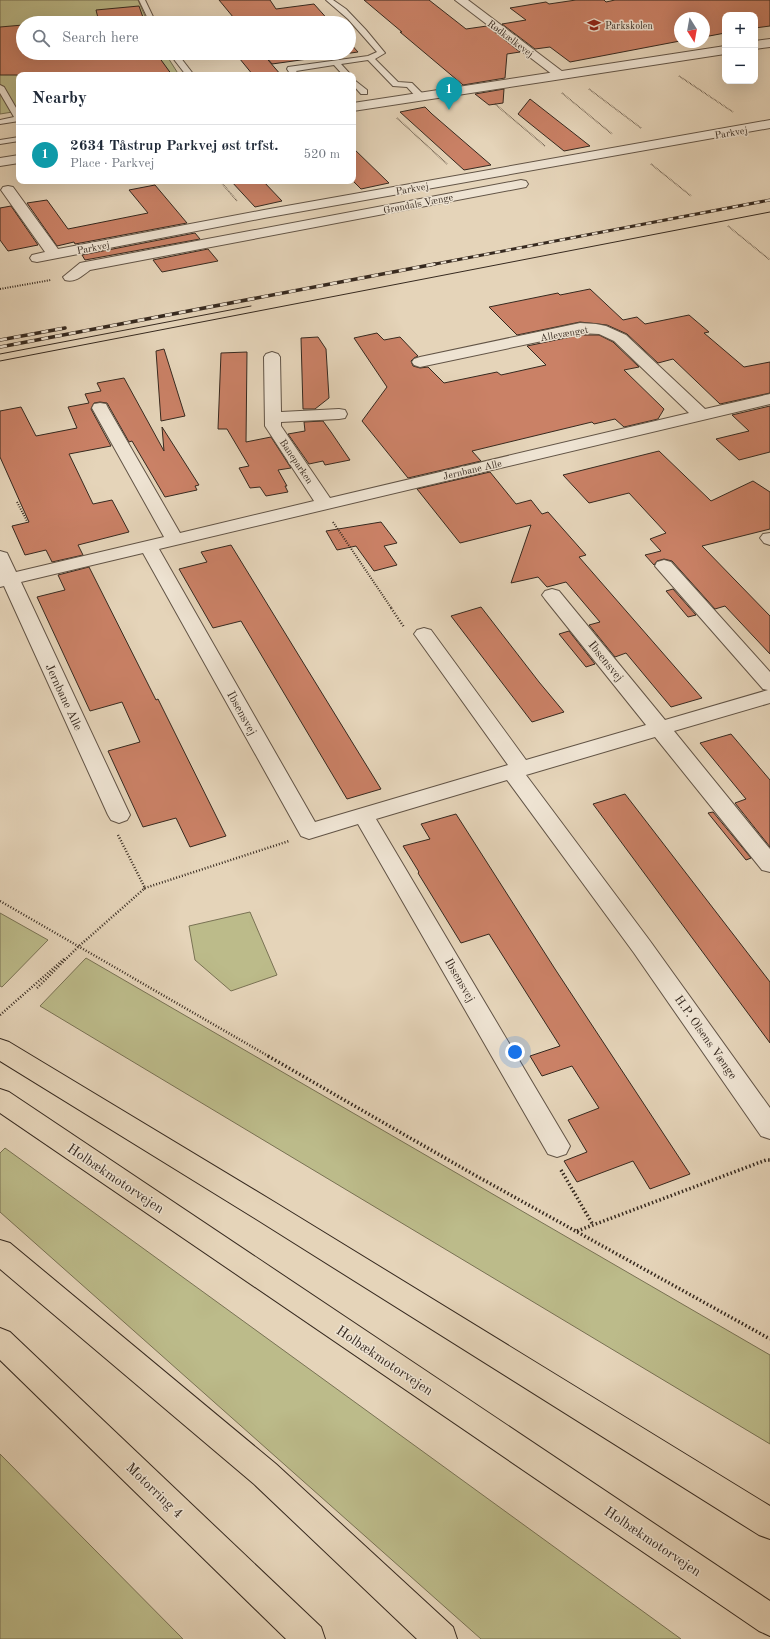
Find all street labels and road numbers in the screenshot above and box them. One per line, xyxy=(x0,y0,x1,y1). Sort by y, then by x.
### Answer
street label: Rødkælkevej xyxy=(486,18,535,59)
street label: Parkvej xyxy=(714,125,748,141)
street label: Parkvej xyxy=(395,181,429,197)
street label: Grøndals Vænge xyxy=(382,192,454,216)
street label: Parkvej xyxy=(76,240,110,256)
street label: Allevænget xyxy=(539,325,589,343)
street label: Baneparken xyxy=(278,438,315,486)
street label: Jernbane Alle xyxy=(442,458,503,482)
street label: Ibsensvej xyxy=(585,639,625,684)
street label: Jernbane Alle xyxy=(42,662,84,733)
street label: Ibsensvej xyxy=(224,689,258,738)
street label: Ibsensvej xyxy=(442,957,476,1004)
street label: H.P. Olsens Vænge xyxy=(672,994,739,1082)
street label: Holbækmotorvejen xyxy=(65,1141,167,1217)
street label: Holbækmotorvejen xyxy=(334,1323,436,1399)
street label: Motorring 4 xyxy=(123,1460,185,1521)
street label: Holbækmotorvejen xyxy=(602,1504,704,1580)

